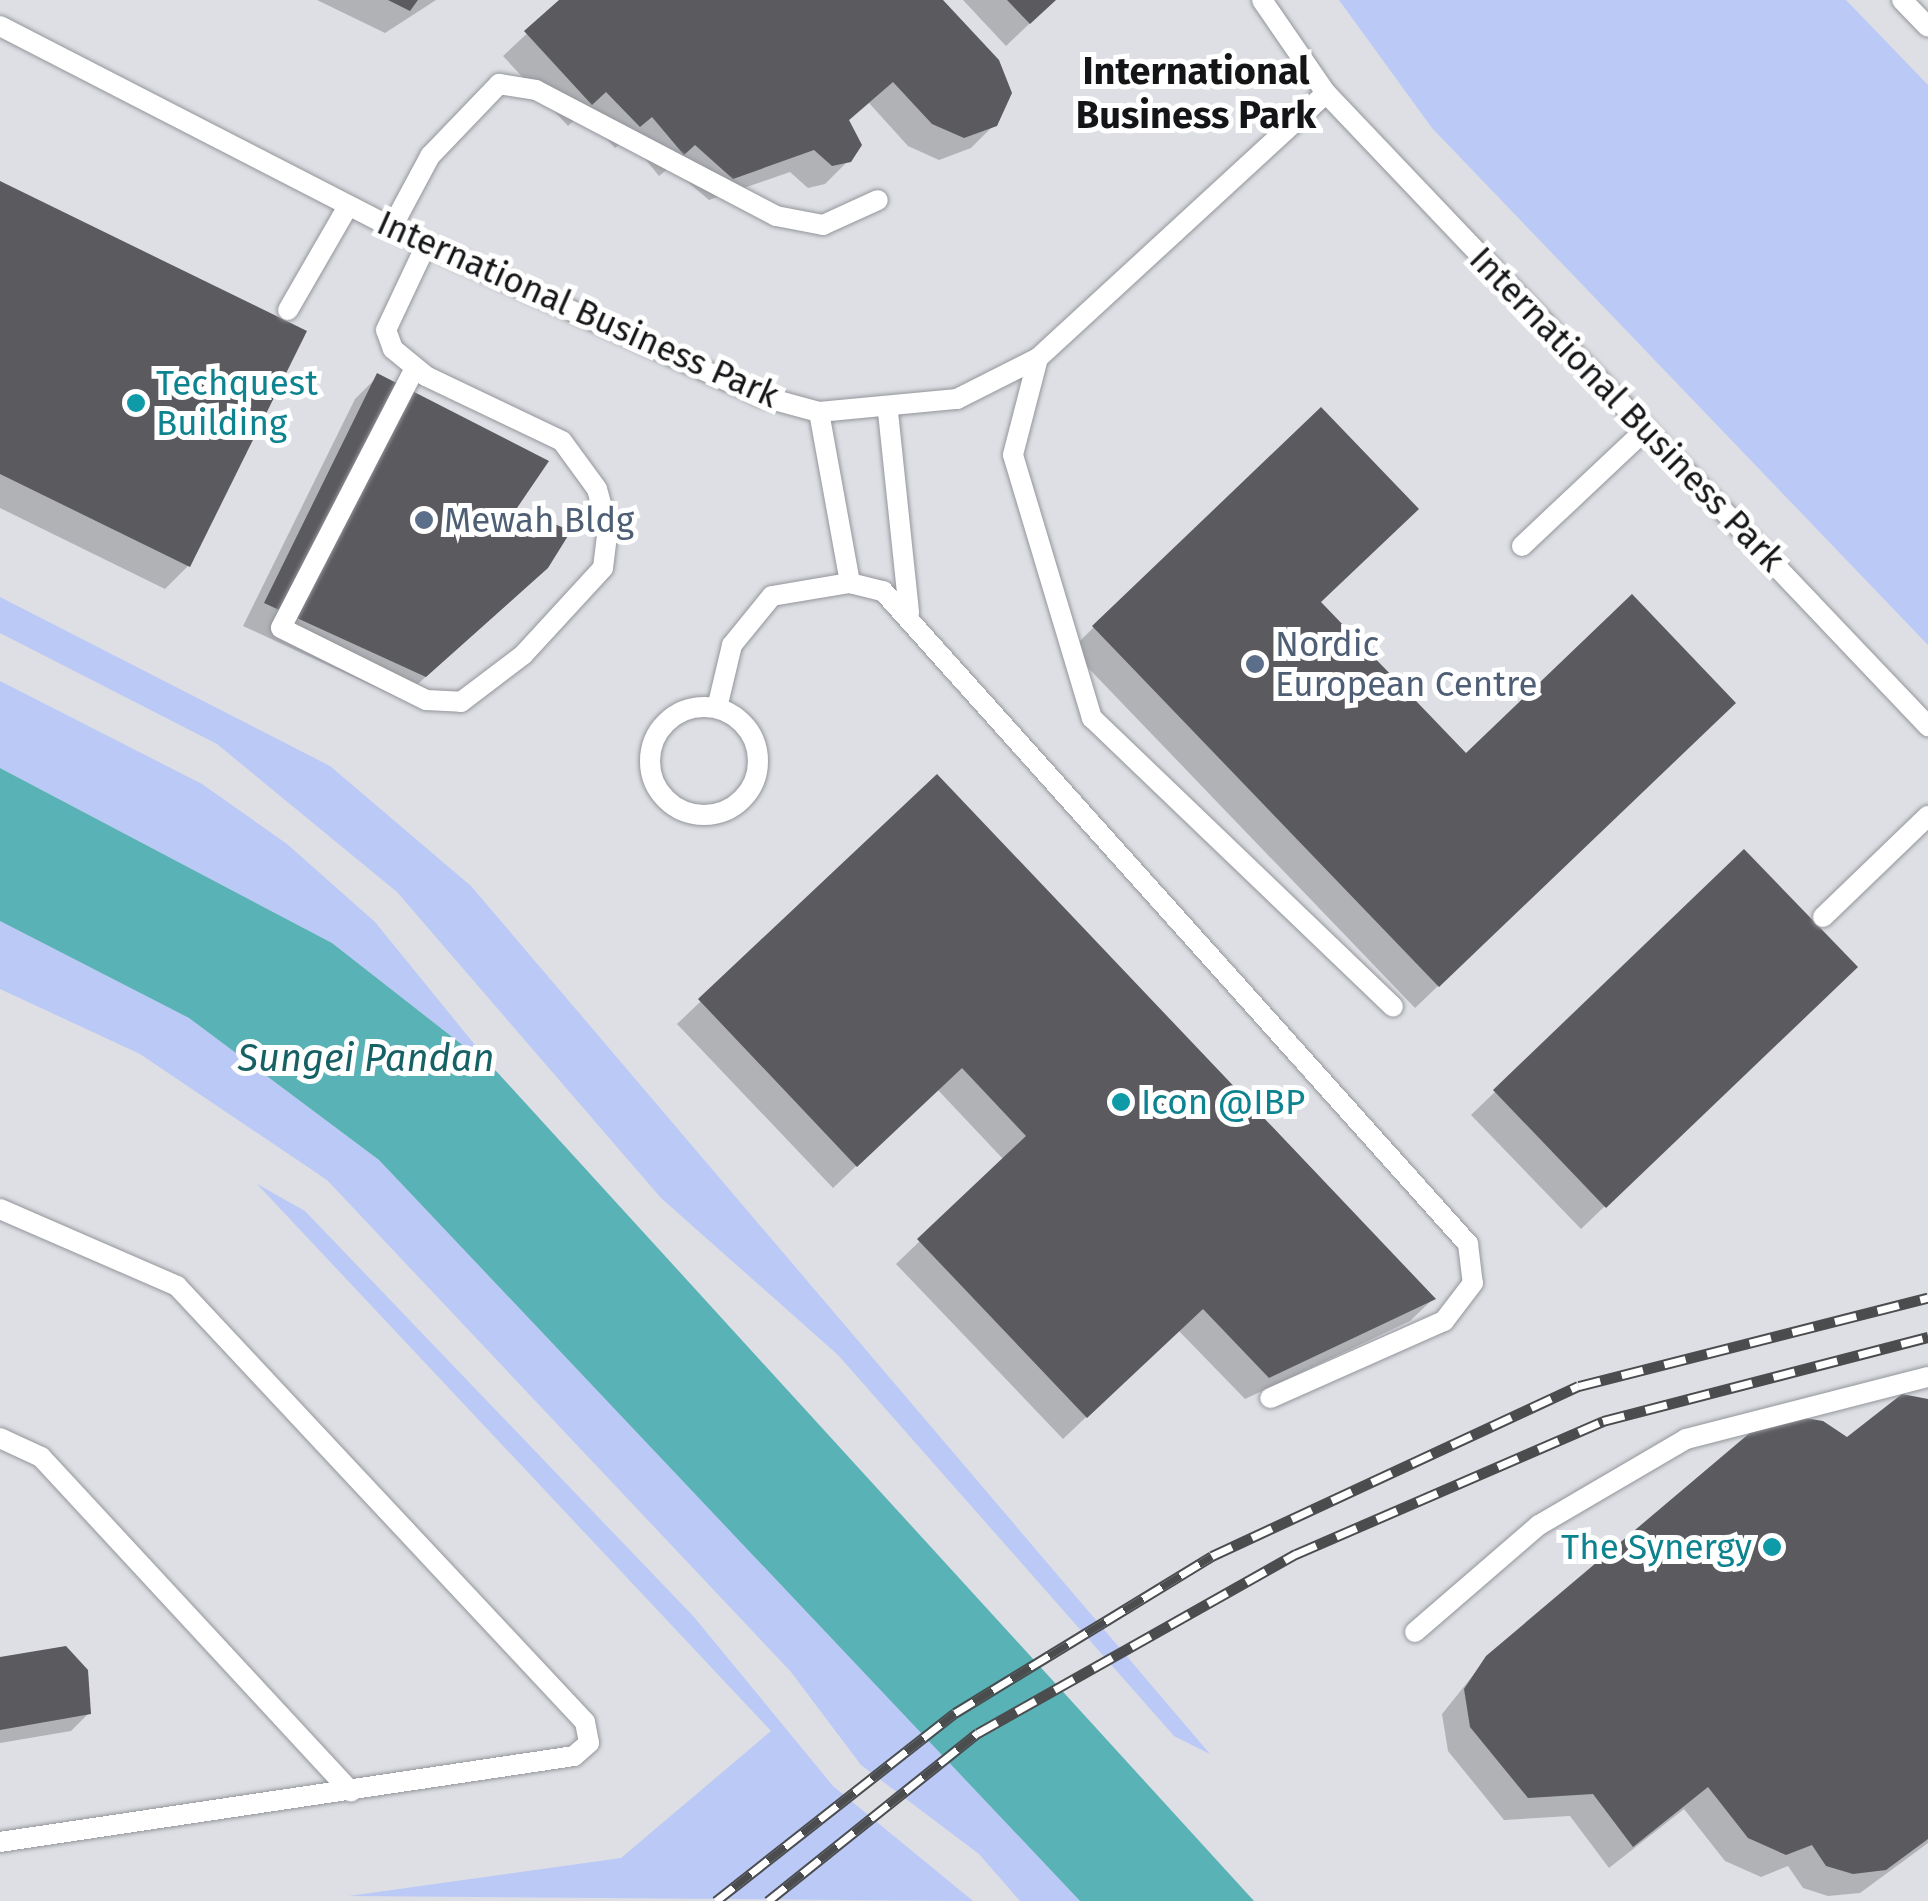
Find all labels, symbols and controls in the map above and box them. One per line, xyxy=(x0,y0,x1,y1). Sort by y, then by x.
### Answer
district label: International Business Park xyxy=(1076,49,1316,138)
street label: International Business Park xyxy=(371,201,785,417)
street label: International Business Park xyxy=(1461,238,1793,580)
place label: Techquest Building xyxy=(156,362,318,444)
marker: Techquest Building xyxy=(125,392,147,414)
place label: Mewah Bldg xyxy=(444,499,634,541)
marker: Mewah Bldg xyxy=(413,509,435,531)
place label: Nordic European Centre xyxy=(1275,623,1537,705)
marker: Nordic European Centre xyxy=(1244,653,1266,675)
water label: Sungei Pandan xyxy=(238,1036,494,1082)
place label: Icon @IBP xyxy=(1141,1081,1305,1123)
marker: Icon @IBP xyxy=(1110,1091,1132,1113)
place label: The Synergy xyxy=(1561,1526,1752,1568)
marker: The Synergy xyxy=(1761,1536,1783,1558)

